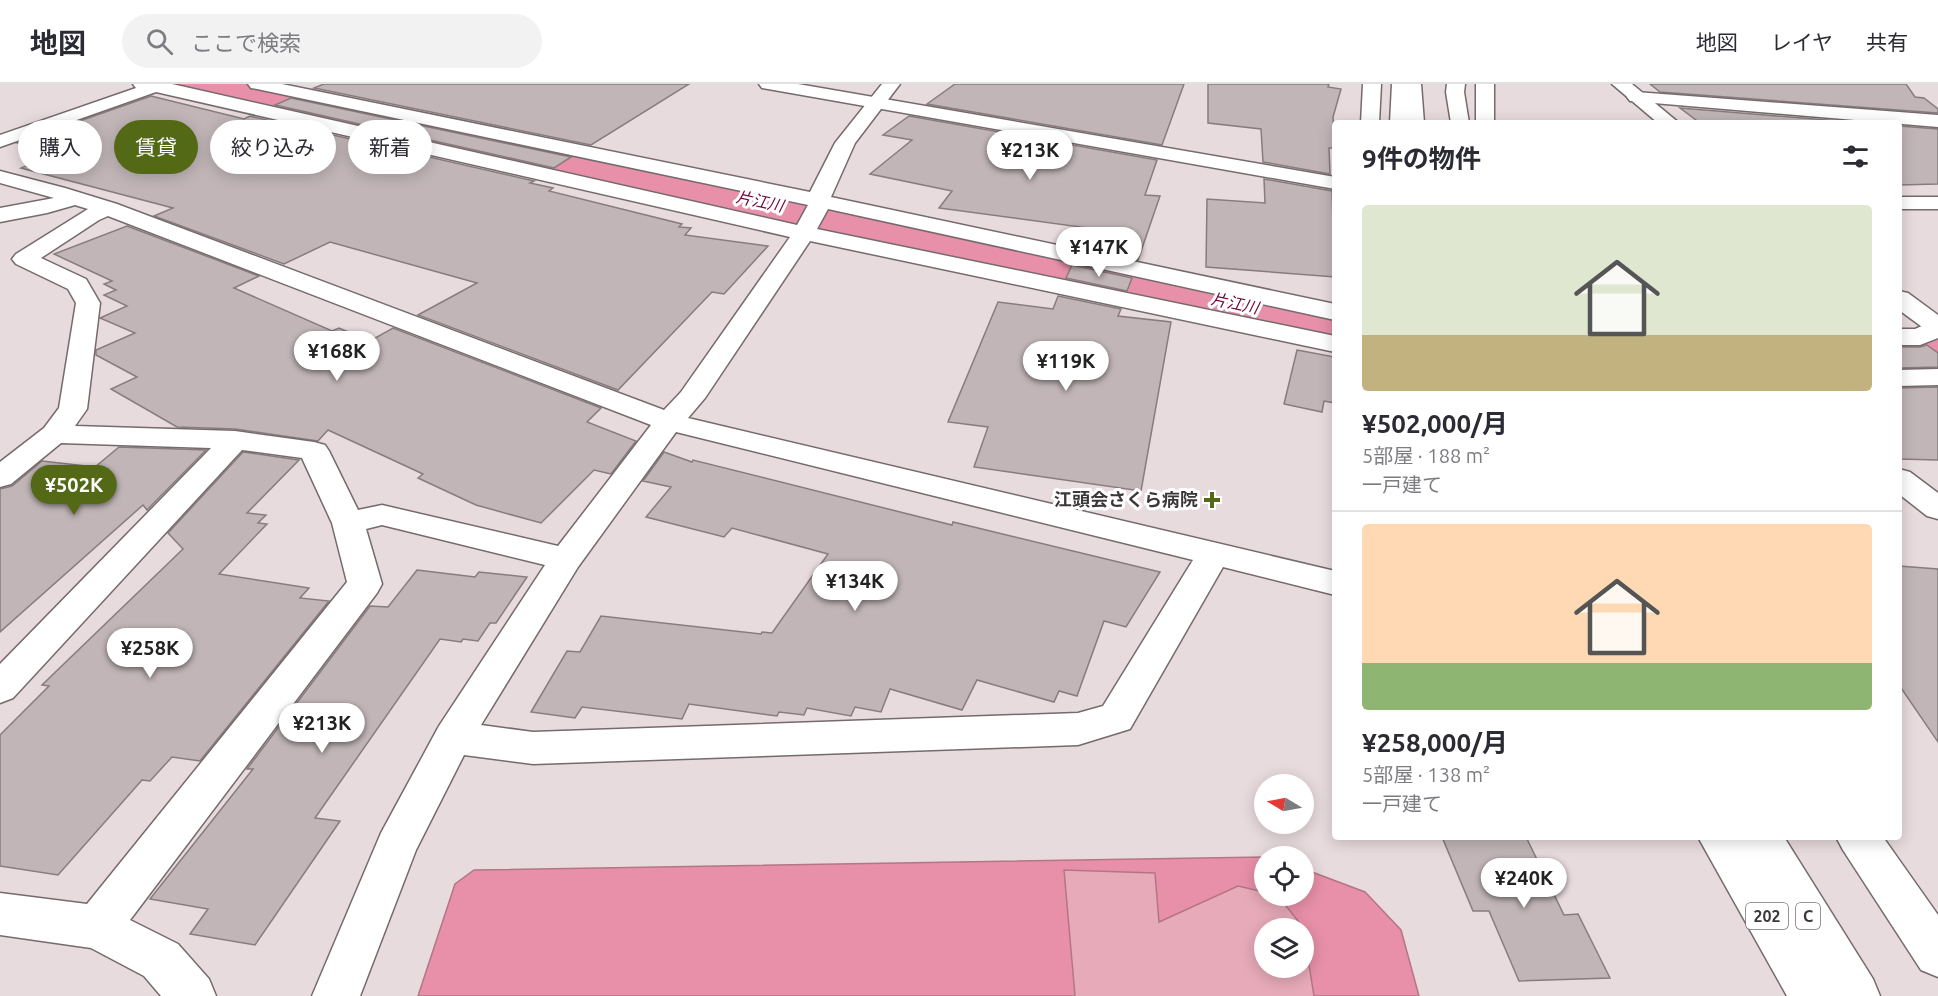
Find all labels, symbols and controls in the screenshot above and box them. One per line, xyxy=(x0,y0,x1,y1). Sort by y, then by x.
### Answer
search box xyxy=(122,14,542,68)
icon: search xyxy=(143,25,176,58)
text: 地図 xyxy=(30,27,86,58)
text: ここで検索 xyxy=(191,30,301,55)
text: 地図 xyxy=(1696,30,1738,54)
text: レイヤ xyxy=(1771,30,1833,54)
text: 共有 xyxy=(1866,30,1908,54)
chip: 購入 xyxy=(18,120,102,174)
chip: 賃貸 xyxy=(114,120,198,174)
chip: 絞り込み xyxy=(210,120,336,174)
chip: 新着 xyxy=(348,120,432,174)
pin: ¥213K xyxy=(988,130,1072,181)
text: ¥213K xyxy=(1001,138,1059,161)
icon: filters xyxy=(1839,140,1872,173)
text: 9件の物件 xyxy=(1362,144,1481,173)
water label: 片江川 xyxy=(735,187,787,215)
pin: ¥147K xyxy=(1057,227,1141,278)
text: ¥147K xyxy=(1070,235,1128,258)
icon: home xyxy=(1563,244,1671,352)
water label: 片江川 xyxy=(1210,289,1262,317)
pin: ¥168K xyxy=(295,331,379,382)
text: ¥168K xyxy=(308,339,366,362)
pin: ¥119K xyxy=(1024,341,1108,392)
text: ¥119K xyxy=(1037,349,1095,372)
text: ¥502,000/月 xyxy=(1362,409,1508,438)
text: 5部屋 · 188 m² xyxy=(1362,444,1490,467)
pin: ¥502K xyxy=(32,465,116,516)
text: ¥502K xyxy=(45,473,103,496)
text: 一戸建て xyxy=(1362,473,1442,496)
place label: 江頭会さくら病院 xyxy=(1054,489,1198,509)
marker: 江頭会さくら病院 xyxy=(1203,491,1221,509)
pin: ¥134K xyxy=(813,561,897,612)
icon: home xyxy=(1563,563,1671,671)
text: ¥134K xyxy=(826,569,884,592)
pin: ¥258K xyxy=(108,628,192,679)
text: ¥258K xyxy=(121,636,179,659)
pin: ¥213K xyxy=(280,703,364,754)
text: ¥213K xyxy=(293,711,351,734)
text: ¥258,000/月 xyxy=(1362,728,1508,757)
text: 5部屋 · 138 m² xyxy=(1362,763,1490,786)
north arrow xyxy=(1254,774,1314,834)
map controls xyxy=(1254,774,1314,978)
text: 一戸建て xyxy=(1362,792,1442,815)
button: locate xyxy=(1254,846,1314,906)
pin: ¥240K xyxy=(1482,858,1566,909)
text: ¥240K xyxy=(1495,866,1553,889)
road number: 202 xyxy=(1746,903,1788,929)
road number: C xyxy=(1796,903,1820,929)
button: layers xyxy=(1254,918,1314,978)

